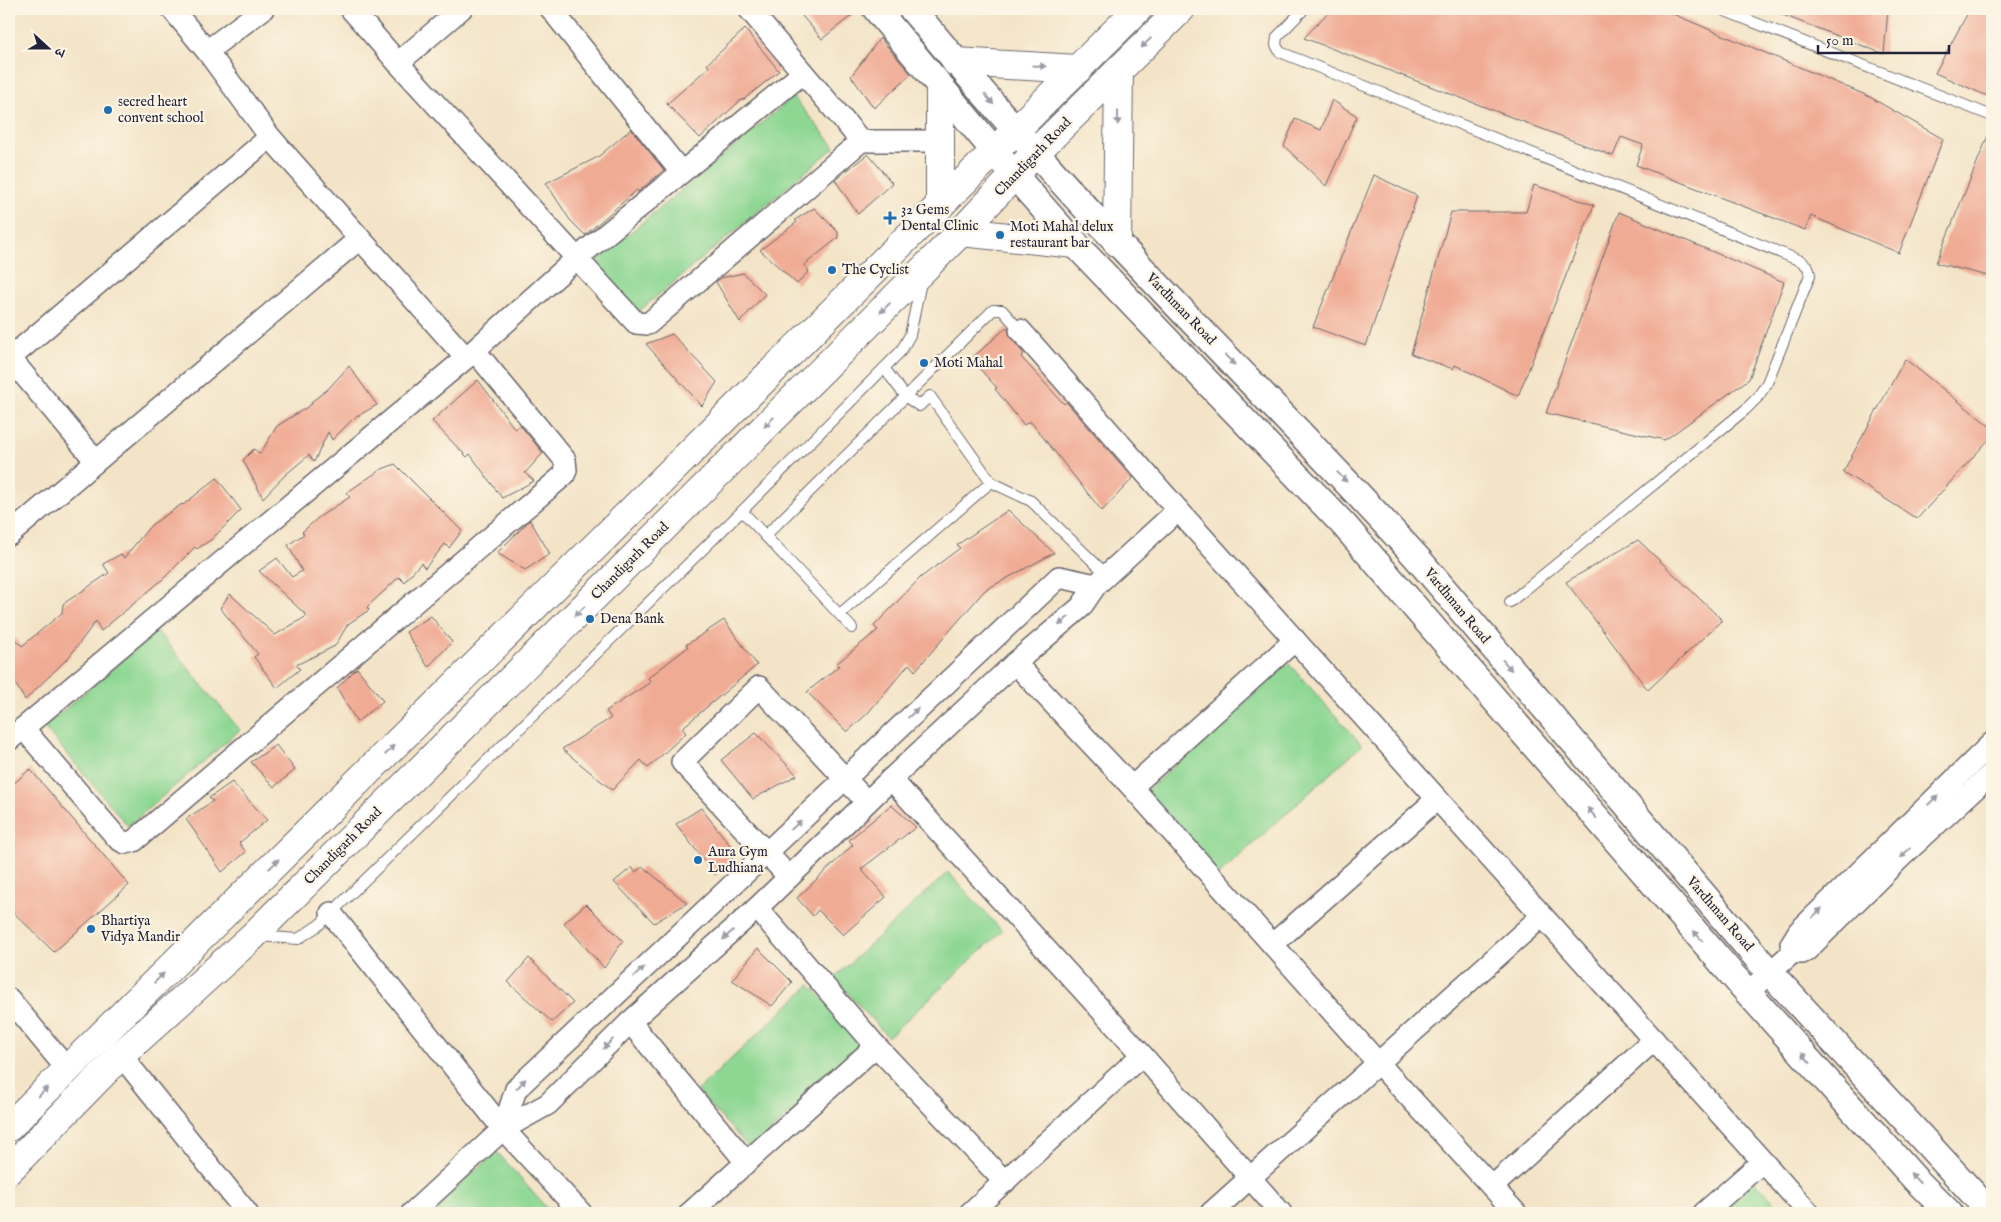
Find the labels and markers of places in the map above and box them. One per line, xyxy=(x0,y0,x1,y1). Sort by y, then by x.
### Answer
place label: secred heart convent school xyxy=(118,93,204,127)
marker: secred heart convent school xyxy=(102,104,114,116)
place label: 32 Gems Dental Clinic xyxy=(901,201,979,235)
marker: 32 Gems Dental Clinic xyxy=(883,211,897,225)
place label: Moti Mahal delux restaurant bar xyxy=(1010,218,1114,252)
marker: Moti Mahal delux restaurant bar xyxy=(994,229,1006,241)
place label: The Cyclist xyxy=(842,261,909,279)
marker: The Cyclist xyxy=(826,264,838,276)
place label: Moti Mahal xyxy=(934,354,1003,372)
marker: Moti Mahal xyxy=(918,357,930,369)
place label: Dena Bank xyxy=(600,610,665,628)
marker: Dena Bank xyxy=(584,613,596,625)
place label: Aura Gym Ludhiana xyxy=(707,843,768,877)
marker: Aura Gym Ludhiana xyxy=(692,854,704,866)
place label: Bhartiya Vidya Mandir xyxy=(100,912,180,946)
marker: Bhartiya Vidya Mandir xyxy=(85,923,97,935)

